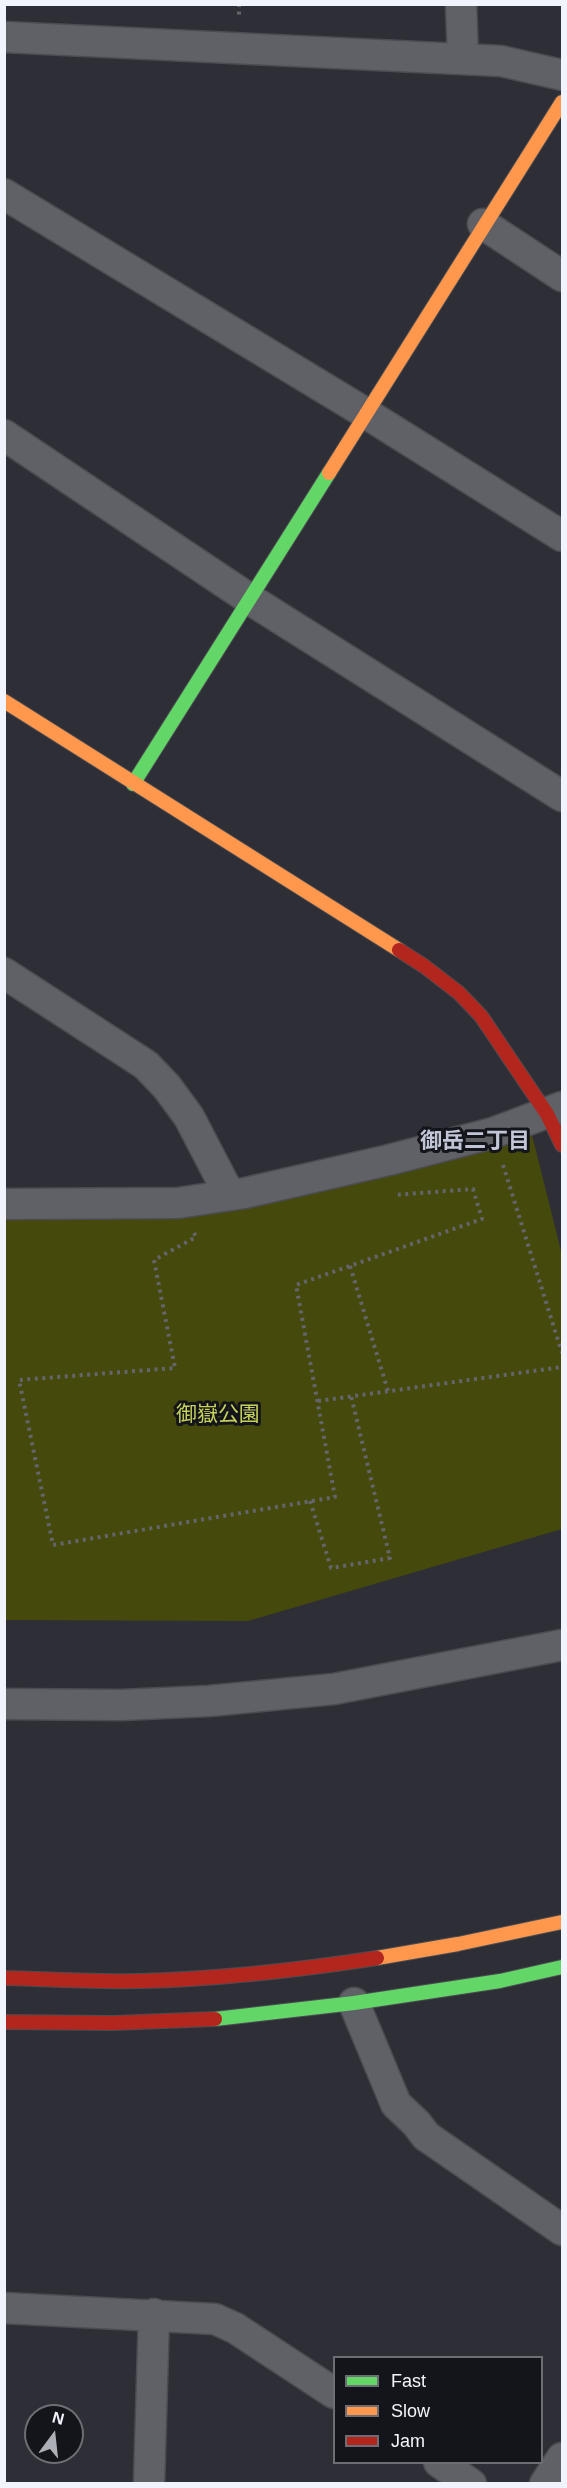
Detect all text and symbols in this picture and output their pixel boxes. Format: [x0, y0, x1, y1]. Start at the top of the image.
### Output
district label: 御岳二丁目 [420, 1129, 530, 1155]
park label: 御嶽公園 [176, 1402, 260, 1428]
legend [333, 2356, 543, 2464]
text: Fast [391, 2371, 426, 2391]
text: Slow [391, 2401, 430, 2421]
north arrow [24, 2404, 84, 2464]
text: N [50, 2408, 66, 2428]
text: Jam [391, 2431, 425, 2451]

